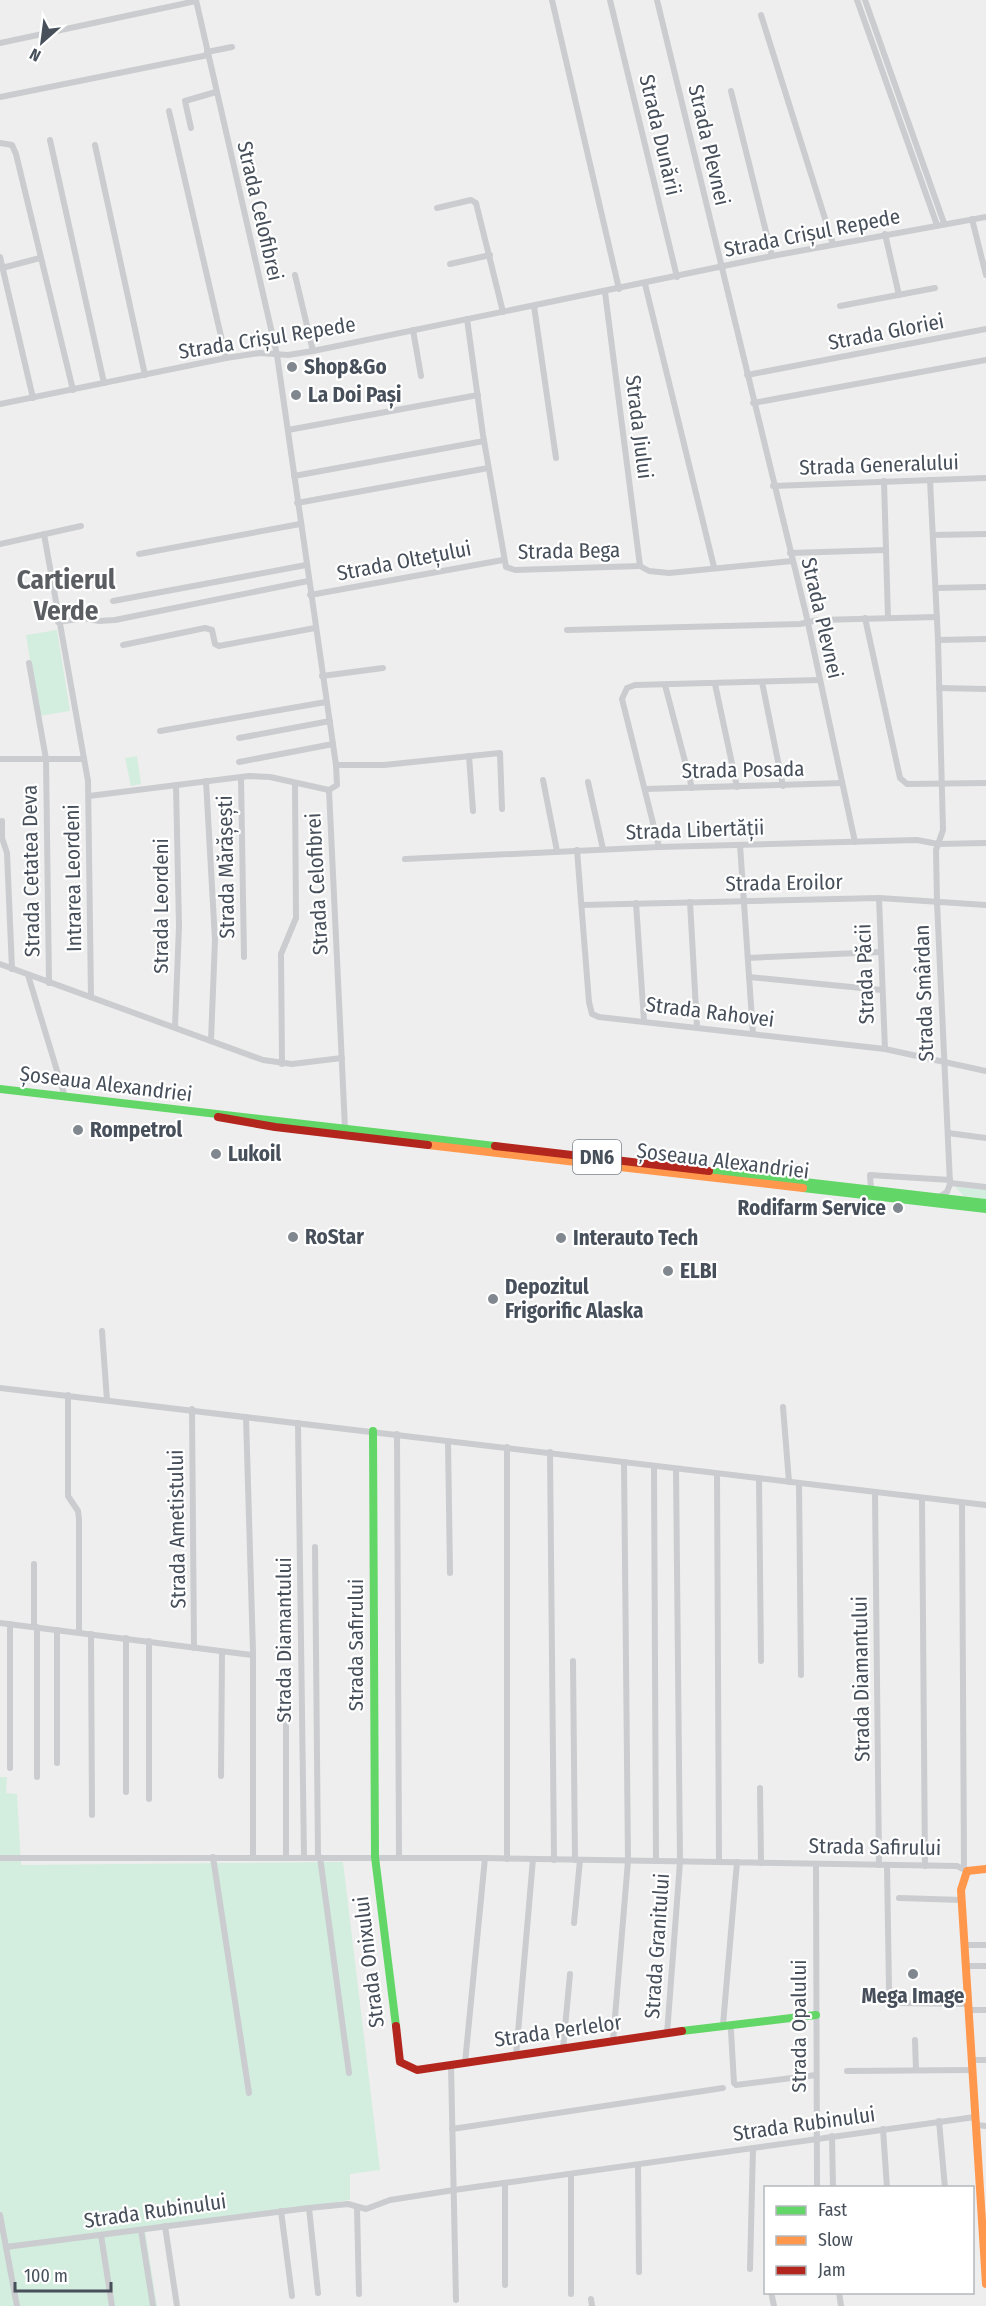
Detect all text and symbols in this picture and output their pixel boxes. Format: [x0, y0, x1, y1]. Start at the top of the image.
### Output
north arrow [12, 12, 72, 72]
text: N [26, 44, 44, 65]
street label: Strada Dunării [633, 72, 687, 198]
street label: Strada Plevnei [682, 82, 736, 208]
street label: Strada Celofibrei [231, 139, 289, 283]
street label: Strada Crișul Repede [722, 203, 902, 263]
street label: Strada Gloriei [826, 308, 946, 356]
street label: Strada Crișul Repede [177, 311, 357, 365]
place label: Shop&Go [304, 354, 387, 380]
marker: Shop&Go [285, 360, 299, 374]
street label: Strada Jiului [620, 374, 658, 480]
place label: La Doi Pași [308, 382, 401, 409]
marker: La Doi Pași [289, 388, 303, 402]
street label: Strada Generalului [799, 449, 959, 481]
street label: Strada Oltețului [335, 535, 473, 587]
street label: Strada Bega [518, 537, 620, 565]
street label: Strada Plevnei [795, 555, 849, 681]
district label: Cartierul Verde [17, 564, 116, 627]
street label: Strada Posada [681, 756, 805, 784]
street label: Strada Cetatea Deva [16, 785, 46, 957]
street label: Strada Mărășești [212, 795, 240, 939]
street label: Intrarea Leordeni [59, 804, 87, 952]
street label: Strada Celofibrei [300, 812, 334, 956]
street label: Strada Libertății [625, 815, 765, 845]
street label: Strada Leordeni [148, 838, 174, 974]
street label: Strada Eroilor [725, 869, 844, 897]
street label: Strada Păcii [850, 923, 880, 1025]
street label: Strada Smârdan [909, 924, 939, 1062]
street label: Strada Rahovei [644, 991, 776, 1033]
street label: Șoseaua Alexandriei [18, 1061, 194, 1107]
place label: Rompetrol [90, 1117, 182, 1143]
marker: Rompetrol [71, 1123, 85, 1137]
street label: Șoseaua Alexandriei [635, 1138, 811, 1184]
road number: DN6 [573, 1140, 621, 1174]
place label: Lukoil [228, 1141, 281, 1167]
marker: Lukoil [209, 1147, 223, 1161]
place label: Rodifarm Service [738, 1195, 886, 1221]
marker: Rodifarm Service [891, 1201, 905, 1215]
place label: RoStar [305, 1224, 364, 1250]
place label: Interauto Tech [573, 1225, 698, 1251]
marker: RoStar [286, 1230, 300, 1244]
marker: Interauto Tech [554, 1231, 568, 1245]
place label: ELBI [680, 1258, 717, 1284]
marker: ELBI [661, 1264, 675, 1278]
place label: Depozitul Frigorific Alaska [505, 1274, 643, 1324]
marker: Depozitul Frigorific Alaska [486, 1292, 500, 1306]
street label: Strada Ametistului [163, 1449, 191, 1609]
street label: Strada Diamantului [271, 1557, 297, 1723]
street label: Strada Safirului [343, 1579, 369, 1711]
street label: Strada Diamantului [847, 1596, 875, 1762]
street label: Strada Safirului [809, 1833, 941, 1861]
street label: Strada Granitului [639, 1872, 675, 2020]
street label: Strada Onixului [348, 1895, 390, 2029]
street label: Strada Opalului [786, 1959, 812, 2093]
marker: Mega Image [906, 1967, 920, 1981]
place label: Mega Image [861, 1983, 965, 2009]
street label: Strada Perlelor [493, 2009, 624, 2053]
street label: Strada Rubinului [731, 2101, 877, 2147]
legend [764, 2186, 974, 2294]
street label: Strada Rubinului [82, 2188, 228, 2234]
text: Fast [818, 2199, 847, 2221]
text: Slow [818, 2229, 853, 2251]
scale bar [15, 2255, 111, 2293]
text: Jam [818, 2259, 846, 2281]
text: 100 m [24, 2265, 68, 2287]

